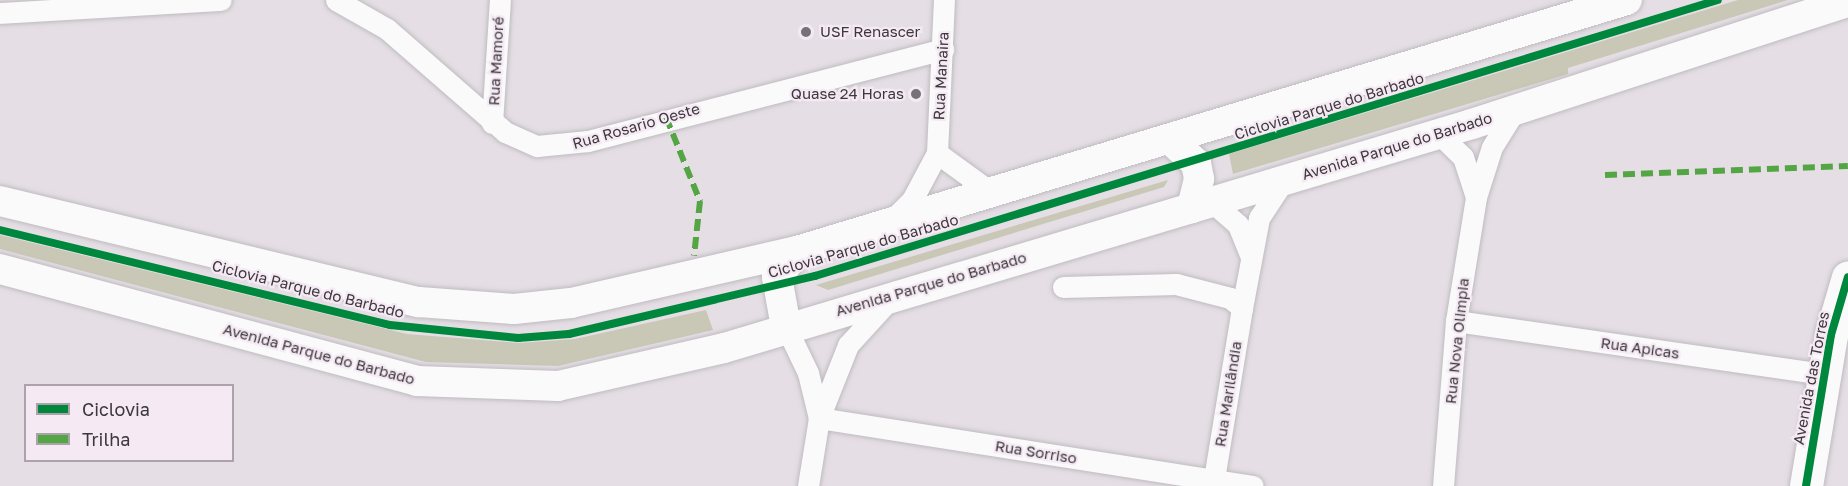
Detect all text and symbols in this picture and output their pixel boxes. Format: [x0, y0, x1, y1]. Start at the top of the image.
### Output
street label: Rua Mamoré [485, 16, 507, 106]
marker: USF Renascer [797, 23, 815, 41]
place label: USF Renascer [820, 23, 920, 41]
street label: Rua Manaira [930, 31, 952, 121]
street label: Ciclovia Parque do Barbado [1232, 69, 1426, 143]
place label: Quase 24 Horas [791, 85, 904, 103]
marker: Quase 24 Horas [909, 87, 923, 101]
street label: Rua Rosario Oeste [570, 99, 702, 153]
street label: Avenida Parque do Barbado [1300, 109, 1494, 183]
street label: Ciclovia Parque do Barbado [766, 210, 960, 282]
street label: Avenida Parque do Barbado [834, 248, 1028, 320]
street label: Ciclovia Parque do Barbado [210, 256, 406, 322]
street label: Rua Nova Olimpia [1441, 277, 1473, 405]
street label: Avenida das Torres [1789, 310, 1833, 446]
street label: Avenida Parque do Barbado [221, 320, 417, 388]
street label: Rua Apicas [1600, 334, 1680, 362]
street label: Rua Marilândia [1211, 340, 1245, 448]
legend [24, 384, 234, 462]
text: Ciclovia [82, 398, 150, 420]
text: Trilha [82, 428, 130, 450]
street label: Rua Sorriso [994, 437, 1078, 467]

